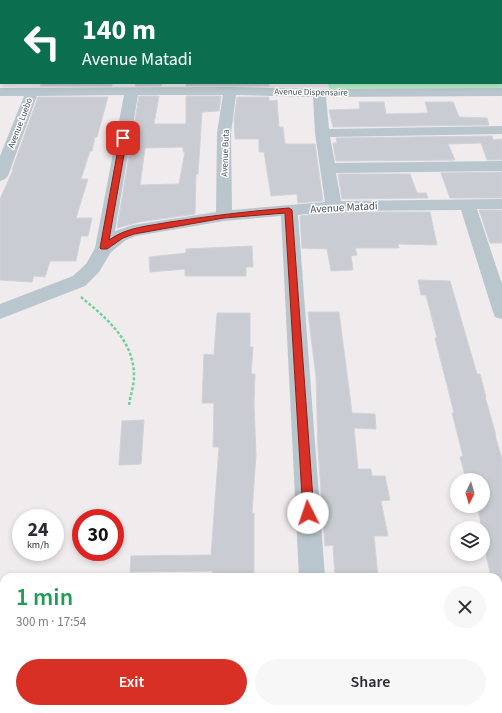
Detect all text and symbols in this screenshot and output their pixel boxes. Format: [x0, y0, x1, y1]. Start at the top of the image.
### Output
text: 140 m [82, 10, 156, 50]
icon: left [16, 16, 68, 68]
text: Avenue Matadi [82, 47, 192, 72]
street label: Avenue Dispensaire [274, 85, 348, 100]
street label: Avenue Luebo [5, 96, 36, 150]
pin [106, 121, 140, 155]
icon: arrive [112, 127, 134, 149]
street label: Avenue Buta [218, 129, 233, 177]
street label: Avenue Matadi [310, 198, 378, 217]
north arrow [450, 473, 490, 513]
map controls [450, 473, 490, 561]
position arrow [287, 492, 329, 534]
speed limit sign: 30 [72, 509, 124, 561]
text: 24 [27, 516, 49, 544]
button: layers [450, 521, 490, 561]
text: km/h [27, 538, 49, 552]
text: 1 min [16, 580, 73, 615]
button: close [444, 586, 486, 628]
text: 300 m · 17:54 [16, 613, 86, 631]
button: Exit [16, 659, 247, 705]
button: Share [255, 659, 486, 705]

